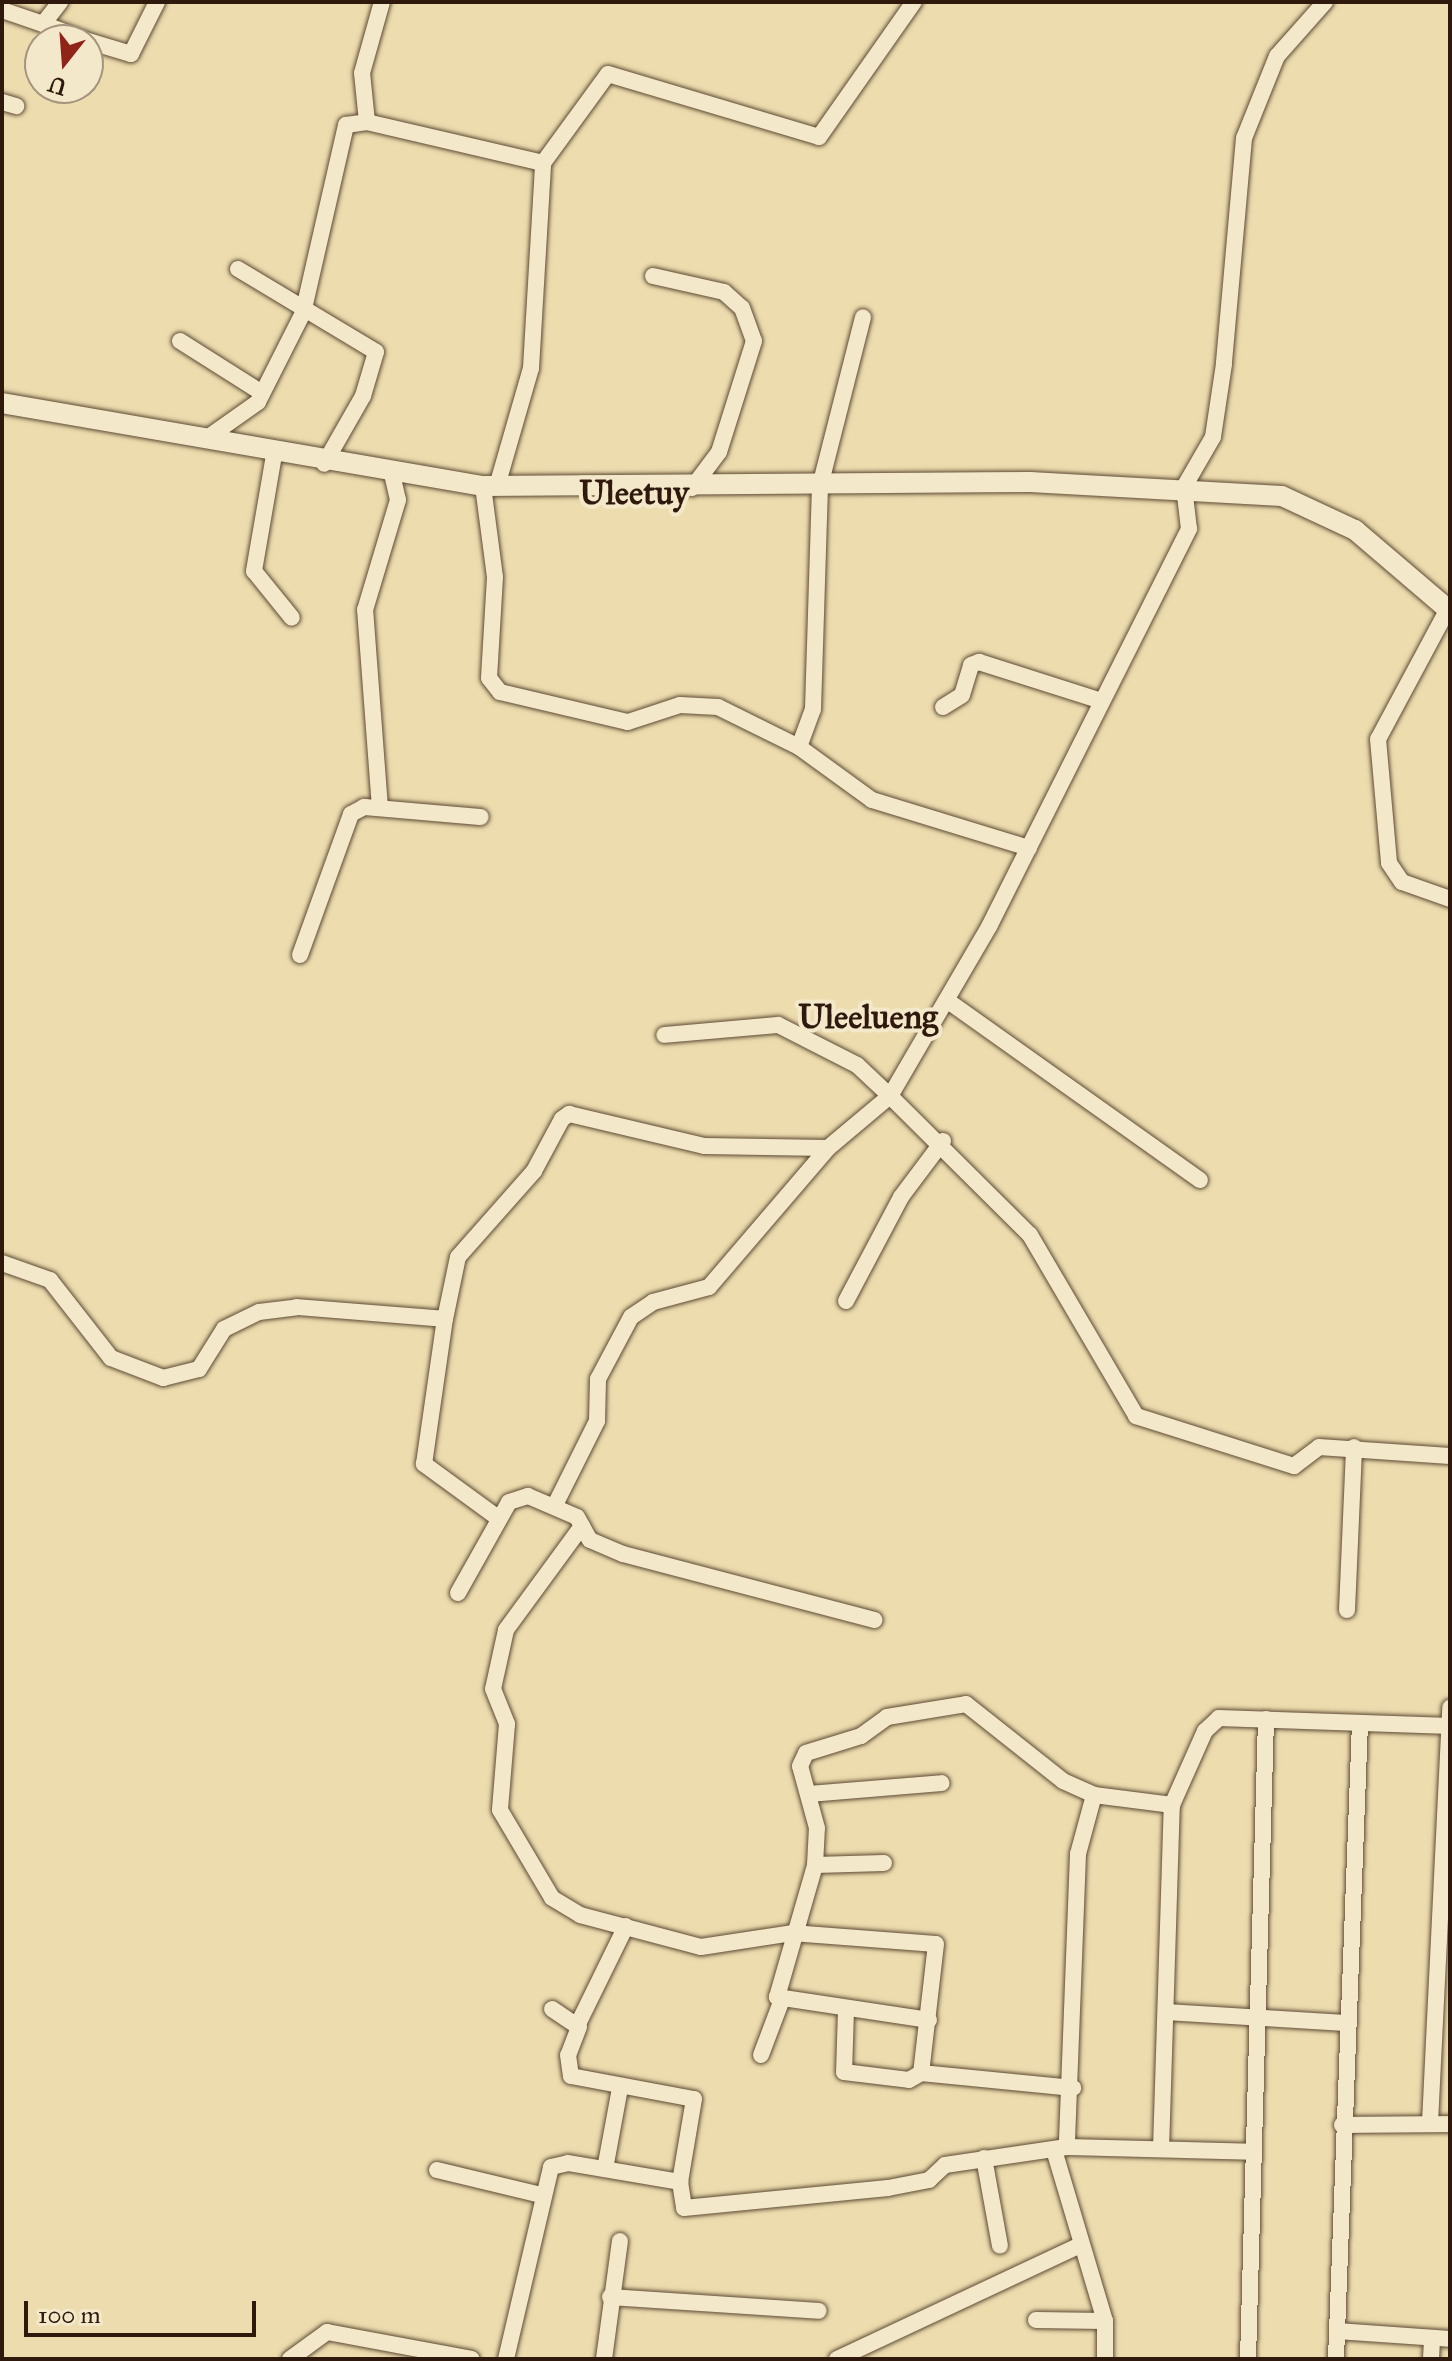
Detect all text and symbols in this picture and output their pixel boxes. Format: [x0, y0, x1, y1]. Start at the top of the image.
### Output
north arrow [24, 24, 104, 104]
text: U [45, 70, 70, 101]
district label: Uleetuy [579, 473, 689, 513]
district label: Uleelueng [798, 997, 938, 1037]
scale bar [28, 2285, 260, 2335]
text: 100 m [38, 2300, 101, 2330]

